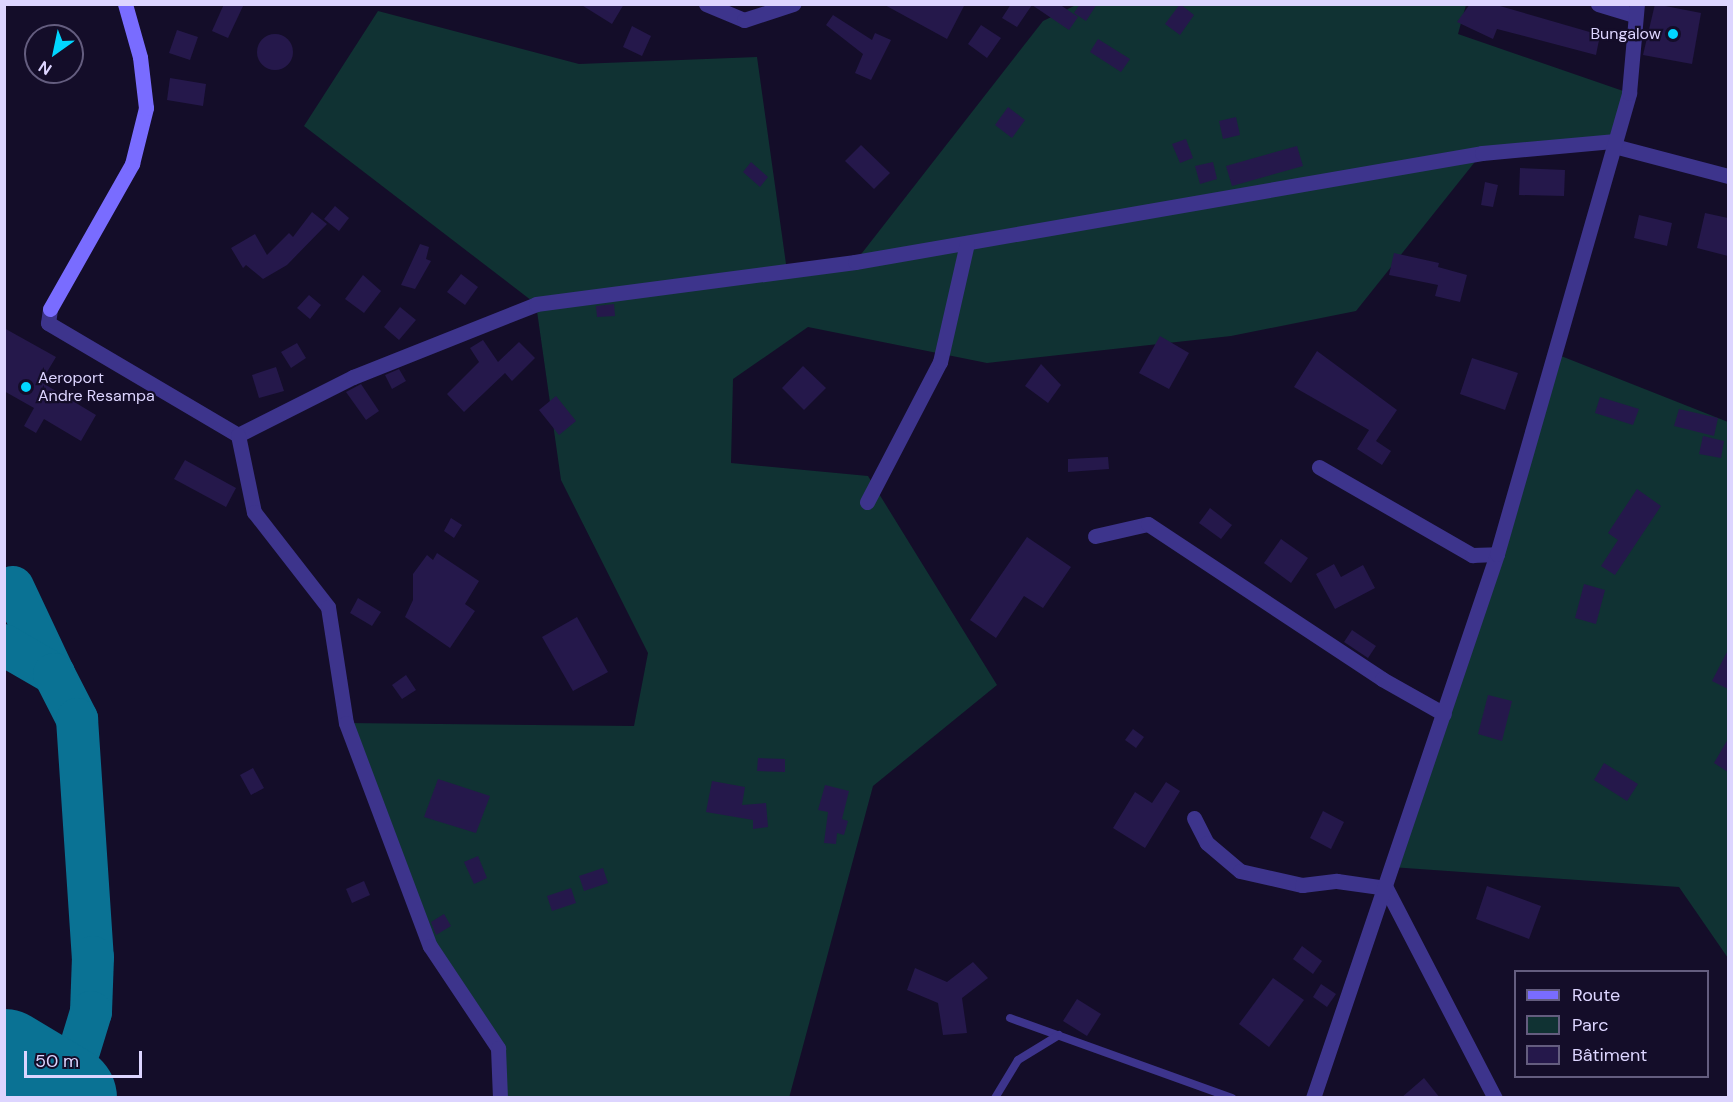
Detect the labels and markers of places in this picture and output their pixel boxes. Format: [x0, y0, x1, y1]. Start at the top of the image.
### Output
place label: Bungalow [1590, 24, 1661, 44]
marker: Bungalow [1666, 27, 1680, 41]
place label: Aeroport Andre Resampa [38, 368, 155, 406]
marker: Aeroport Andre Resampa [19, 380, 33, 394]

